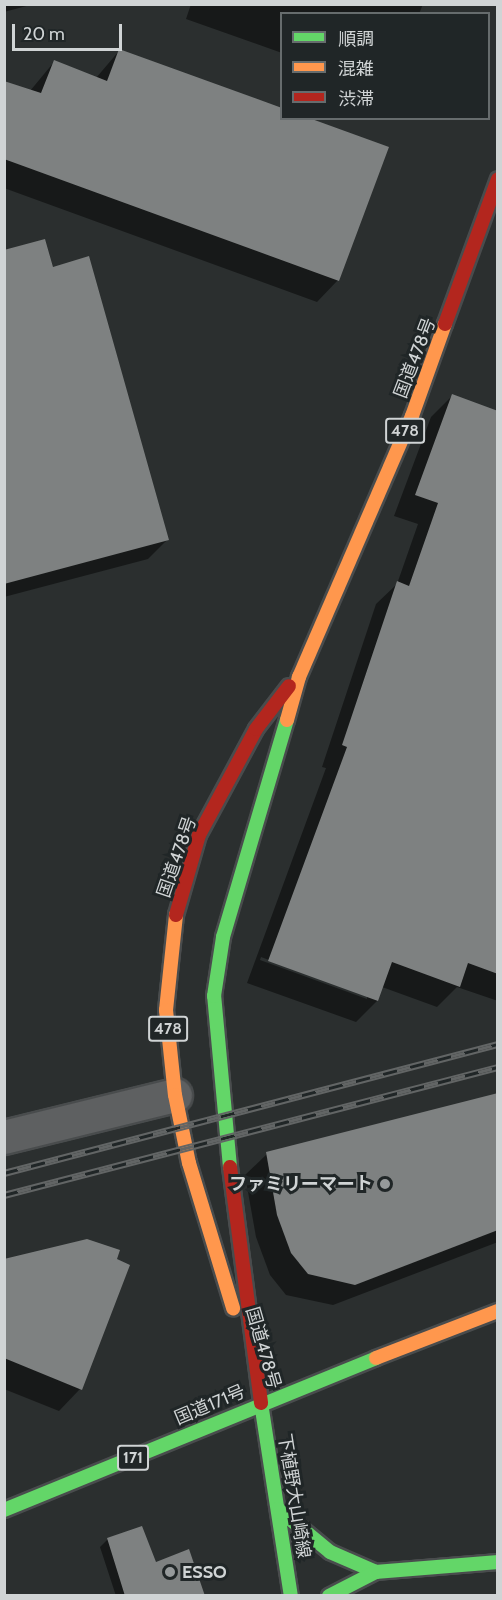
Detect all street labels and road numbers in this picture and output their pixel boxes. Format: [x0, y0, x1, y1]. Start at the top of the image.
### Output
street label: 国道478号 [390, 315, 440, 401]
road number: 478 [384, 418, 426, 444]
street label: 国道478号 [153, 814, 201, 900]
road number: 478 [147, 1016, 189, 1042]
street label: 国道478号 [241, 1304, 285, 1392]
street label: 国道171号 [171, 1380, 249, 1430]
street label: 下植野大山崎線 [273, 1432, 315, 1560]
road number: 171 [116, 1445, 150, 1471]

